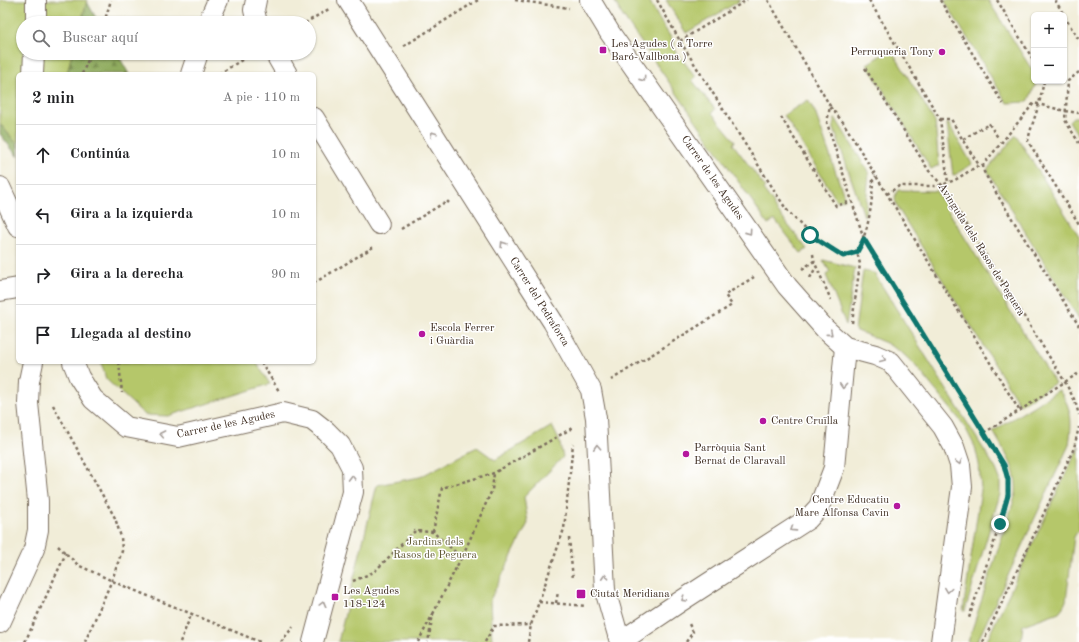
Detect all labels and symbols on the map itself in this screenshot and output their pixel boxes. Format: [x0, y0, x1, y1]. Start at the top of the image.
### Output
place label: Les Agudes ( a Torre Baró-Vallbona ) [611, 39, 712, 63]
marker: Les Agudes ( a Torre Baró-Vallbona ) [598, 45, 608, 55]
place label: Perruqueria Tony [850, 47, 934, 58]
marker: Perruqueria Tony [937, 47, 947, 57]
one-way arrow [638, 75, 646, 82]
one-way arrow [431, 131, 438, 138]
street label: Carrer de les Agudes [679, 134, 745, 222]
street label: Avinguda dels Rasos de Peguera [935, 182, 1027, 319]
route start [801, 226, 819, 244]
one-way arrow [744, 227, 751, 234]
one-way arrow [500, 241, 508, 248]
street label: Carrer del Pedraforca [507, 255, 571, 349]
place label: Escola Ferrer i Guàrdia [430, 323, 495, 347]
marker: Escola Ferrer i Guàrdia [417, 329, 427, 339]
one-way arrow [825, 329, 832, 336]
one-way arrow [878, 354, 886, 362]
one-way arrow [838, 383, 847, 389]
street label: Carrer de les Agudes [176, 409, 276, 441]
marker: Centre Cruïlla [758, 416, 768, 426]
place label: Centre Cruïlla [771, 416, 839, 427]
one-way arrow [159, 431, 165, 439]
place label: Parròquia Sant Bernat de Claravall [694, 443, 786, 467]
one-way arrow [593, 444, 602, 450]
marker: Parròquia Sant Bernat de Claravall [681, 449, 691, 459]
one-way arrow [954, 458, 962, 465]
one-way arrow [348, 475, 357, 481]
place label: Centre Educatiu Mare Alfonsa Cavin [795, 495, 889, 519]
marker: Centre Educatiu Mare Alfonsa Cavin [892, 501, 902, 511]
route end [991, 515, 1009, 533]
one-way arrow [791, 524, 798, 531]
park label: Jardins dels Rasos de Peguera [393, 537, 478, 561]
one-way arrow [600, 574, 609, 580]
place label: Les Agudes 118-124 [343, 586, 399, 610]
one-way arrow [944, 587, 953, 593]
marker: Ciutat Meridiana [575, 588, 587, 600]
place label: Ciutat Meridiana [590, 589, 670, 600]
marker: Les Agudes 118-124 [330, 592, 340, 602]
one-way arrow [681, 594, 688, 602]
one-way arrow [319, 601, 327, 608]

